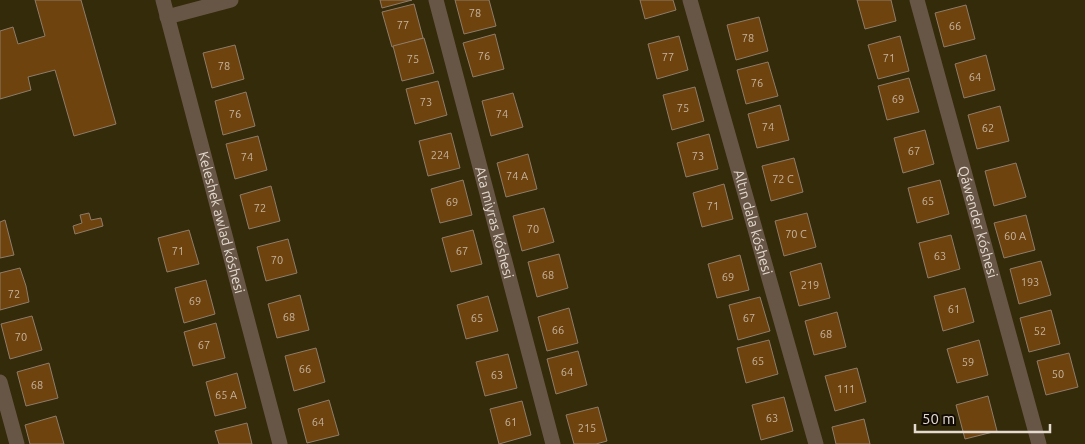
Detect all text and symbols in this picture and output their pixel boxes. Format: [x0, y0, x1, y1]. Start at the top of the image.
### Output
house number: 78 [469, 7, 481, 19]
house number: 77 [397, 19, 409, 31]
house number: 66 [949, 20, 961, 32]
house number: 78 [742, 32, 754, 44]
house number: 76 [478, 50, 490, 62]
house number: 77 [662, 51, 674, 63]
house number: 71 [883, 52, 895, 64]
house number: 75 [407, 53, 419, 65]
house number: 78 [218, 60, 230, 72]
house number: 64 [969, 71, 981, 83]
house number: 76 [751, 77, 763, 89]
house number: 69 [892, 93, 904, 105]
house number: 73 [420, 96, 432, 108]
house number: 75 [677, 102, 689, 114]
house number: 76 [229, 108, 241, 120]
house number: 74 [496, 108, 508, 120]
house number: 74 [762, 121, 774, 133]
house number: 62 [982, 122, 994, 134]
house number: 67 [908, 145, 920, 157]
house number: 224 [431, 149, 449, 161]
street label: Keleshek awlad kóshesi [195, 150, 248, 295]
house number: 73 [692, 150, 704, 162]
house number: 74 [241, 151, 253, 163]
street label: Qáwender kóshesi [955, 164, 1001, 280]
street label: Ata miyras kóshesi [472, 165, 517, 280]
street label: Altın dala kóshesi [731, 168, 776, 277]
house number: 74 А [506, 170, 529, 182]
house number: 72 С [772, 173, 794, 185]
house number: 65 [922, 195, 934, 207]
house number: 69 [446, 196, 458, 208]
house number: 71 [707, 200, 719, 212]
house number: 72 [254, 202, 266, 214]
house number: 70 [527, 223, 539, 235]
house number: 70 С [785, 228, 807, 240]
house number: 60 А [1004, 230, 1027, 242]
house number: 71 [172, 245, 184, 257]
house number: 67 [456, 245, 468, 257]
house number: 63 [934, 250, 946, 262]
house number: 70 [271, 254, 283, 266]
house number: 68 [542, 269, 554, 281]
house number: 69 [722, 271, 734, 283]
house number: 193 [1021, 276, 1039, 288]
house number: 219 [801, 279, 819, 291]
house number: 72 [8, 288, 20, 300]
house number: 69 [189, 295, 201, 307]
house number: 61 [948, 303, 960, 315]
house number: 68 [283, 311, 295, 323]
house number: 65 [471, 312, 483, 324]
house number: 67 [743, 312, 755, 324]
house number: 66 [552, 324, 564, 336]
house number: 52 [1034, 325, 1046, 337]
house number: 68 [820, 328, 832, 340]
house number: 70 [15, 331, 27, 343]
house number: 67 [198, 339, 210, 351]
house number: 65 [752, 355, 764, 367]
house number: 59 [962, 356, 974, 368]
house number: 66 [299, 363, 311, 375]
house number: 64 [561, 366, 573, 378]
house number: 50 [1052, 368, 1064, 380]
house number: 63 [491, 369, 503, 381]
house number: 68 [31, 379, 43, 391]
house number: 111 [837, 383, 855, 395]
house number: 65 А [215, 389, 238, 401]
scale bar [915, 402, 1050, 434]
text: 50 m [922, 410, 955, 427]
house number: 63 [766, 412, 778, 424]
house number: 64 [312, 416, 324, 428]
house number: 61 [505, 416, 517, 428]
house number: 215 [578, 422, 596, 434]

